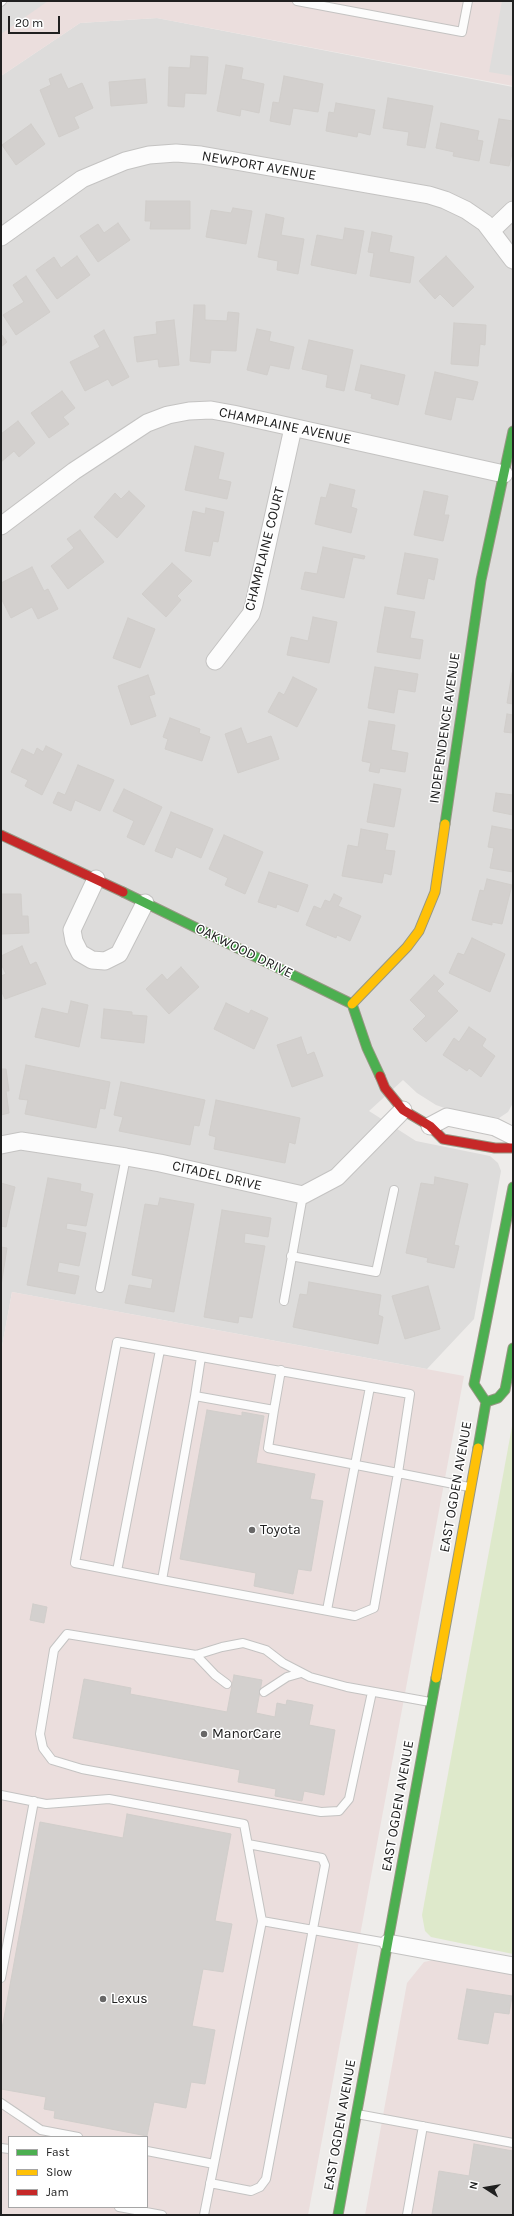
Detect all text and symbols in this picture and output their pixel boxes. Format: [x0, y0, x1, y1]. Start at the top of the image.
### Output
scale bar [10, 8, 62, 34]
text: 20 m [15, 16, 43, 30]
street label: NEWPORT AVENUE [201, 148, 317, 184]
street label: CHAMPLAINE AVENUE [217, 404, 353, 448]
street label: CHAMPLAINE COURT [241, 485, 289, 613]
street label: INDEPENDENCE AVENUE [426, 651, 464, 805]
street label: OAKWOOD DRIVE [193, 920, 295, 982]
street label: CITADEL DRIVE [171, 1158, 263, 1194]
street label: EAST OGDEN AVENUE [436, 1420, 476, 1554]
place label: Toyota [260, 1522, 301, 1538]
marker: Toyota [247, 1525, 257, 1535]
place label: ManorCare [212, 1726, 281, 1742]
marker: ManorCare [199, 1729, 209, 1739]
street label: EAST OGDEN AVENUE [378, 1739, 418, 1873]
place label: Lexus [111, 1991, 148, 2007]
marker: Lexus [98, 1994, 108, 2004]
street label: EAST OGDEN AVENUE [320, 2058, 360, 2192]
legend [8, 2136, 148, 2208]
text: Fast [46, 2145, 69, 2159]
text: Slow [46, 2165, 72, 2179]
north arrow [466, 2168, 506, 2208]
text: N [467, 2180, 481, 2191]
text: Jam [46, 2185, 69, 2199]

